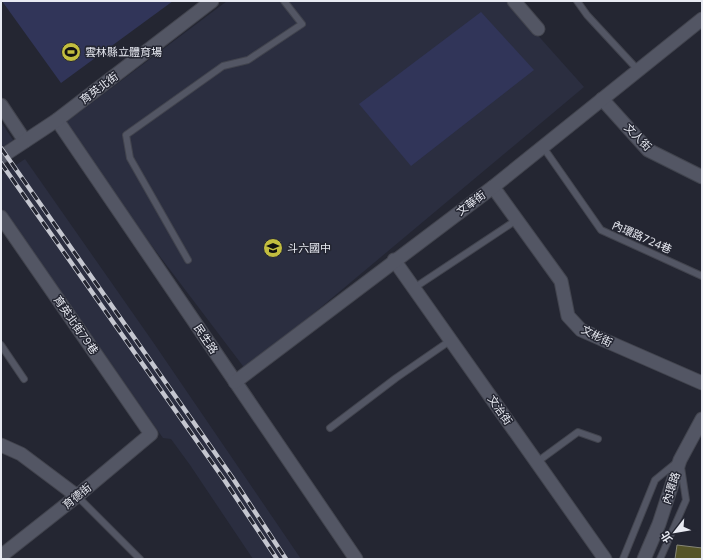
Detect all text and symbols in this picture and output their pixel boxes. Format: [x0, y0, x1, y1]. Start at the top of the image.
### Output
sports icon: 雲林縣立體育場 [60, 41, 82, 63]
place label: 雲林縣立體育場 [85, 45, 162, 59]
street label: 育英北街 [77, 69, 121, 107]
street label: 文人街 [621, 120, 655, 154]
street label: 文華街 [454, 187, 488, 219]
street label: 內環路724巷 [610, 218, 674, 256]
school or university icon: 斗六國中 [262, 237, 284, 259]
place label: 斗六國中 [287, 241, 331, 255]
street label: 育英北街79巷 [51, 293, 101, 357]
street label: 民生路 [191, 321, 221, 357]
street label: 文彬街 [579, 322, 615, 350]
street label: 文治街 [485, 392, 515, 428]
street label: 內環路 [659, 470, 683, 506]
street label: 育德街 [60, 480, 94, 512]
north arrow [655, 512, 695, 552]
text: 北 [658, 529, 675, 545]

